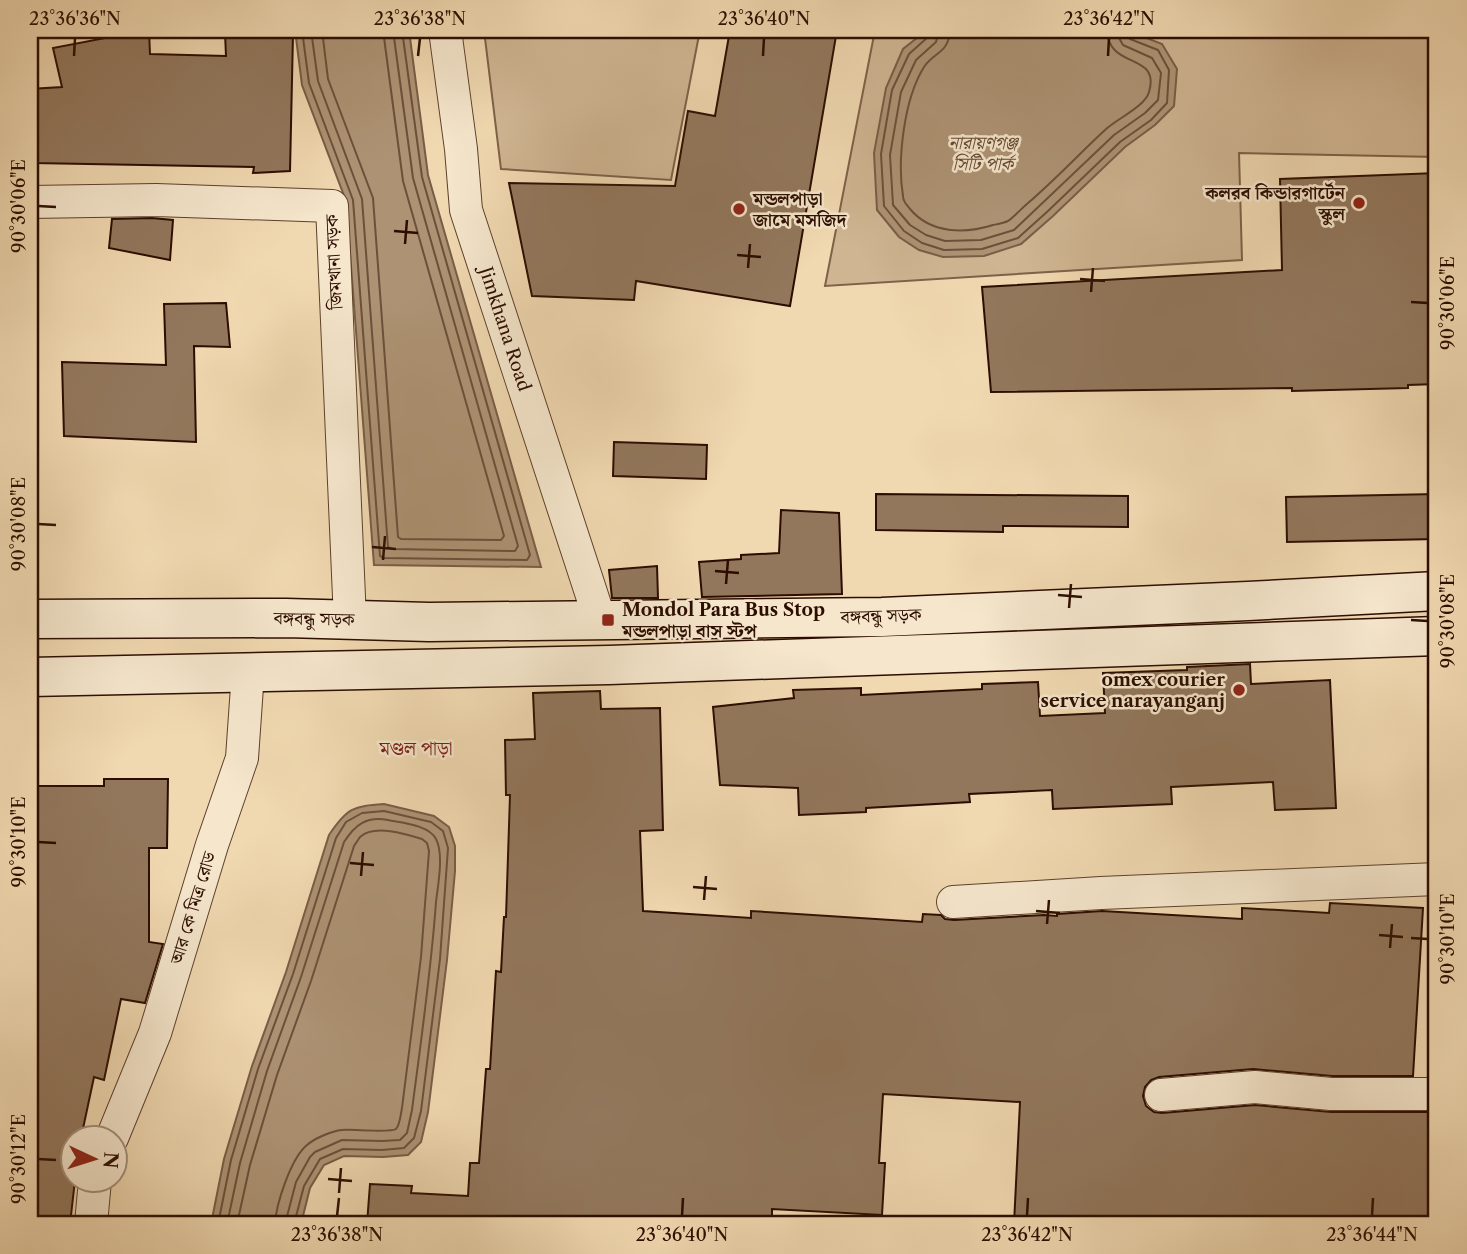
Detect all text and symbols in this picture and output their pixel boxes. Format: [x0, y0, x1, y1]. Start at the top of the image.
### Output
text: 23°36'36"N [29, 8, 121, 30]
text: 23°36'38"N [374, 8, 466, 30]
text: 23°36'40"N [718, 8, 810, 30]
text: 23°36'42"N [1063, 8, 1155, 30]
park label: নারায়ণগঞ্জ সিটি পার্ক [948, 132, 1019, 175]
text: 90°30'06"E [8, 159, 30, 253]
place label: কলরব কিন্ডারগার্টেন স্কুল [1204, 182, 1346, 226]
place label: মন্ডলপাড়া জামে মসজিদ [752, 188, 847, 231]
marker: কলরব কিন্ডারগার্টেন স্কুল [1351, 195, 1367, 211]
marker: মন্ডলপাড়া জামে মসজিদ [731, 201, 747, 217]
street label: জিমখানা সড়ক [320, 213, 348, 311]
text: 90°30'06"E [1437, 256, 1459, 350]
street label: Jimkhana Road [474, 261, 536, 394]
text: 90°30'08"E [8, 477, 30, 571]
text: 90°30'08"E [1437, 574, 1459, 668]
place label: Mondol Para Bus Stop মন্ডলপাড়া বাস স্টপ [621, 599, 825, 642]
street label: বঙ্গবন্ধু সড়ক [839, 604, 923, 630]
street label: বঙ্গবন্ধু সড়ক [272, 607, 356, 632]
marker: Mondol Para Bus Stop মন্ডলপাড়া বাস স্টপ [600, 612, 616, 628]
place label: omex courier service narayanganj [1041, 669, 1225, 712]
marker: omex courier service narayanganj [1231, 682, 1247, 698]
district label: মণ্ডল পাড়া [379, 737, 452, 760]
text: 90°30'10"E [8, 796, 30, 888]
street label: আর কে মিত্র রোড [165, 848, 221, 968]
text: 90°30'10"E [1437, 893, 1459, 985]
text: 90°30'12"E [8, 1114, 30, 1204]
north arrow [60, 1124, 130, 1194]
text: N [98, 1151, 123, 1169]
text: 23°36'38"N [291, 1224, 383, 1246]
text: 23°36'40"N [636, 1224, 728, 1246]
text: 23°36'42"N [981, 1224, 1073, 1246]
text: 23°36'44"N [1326, 1224, 1418, 1246]

